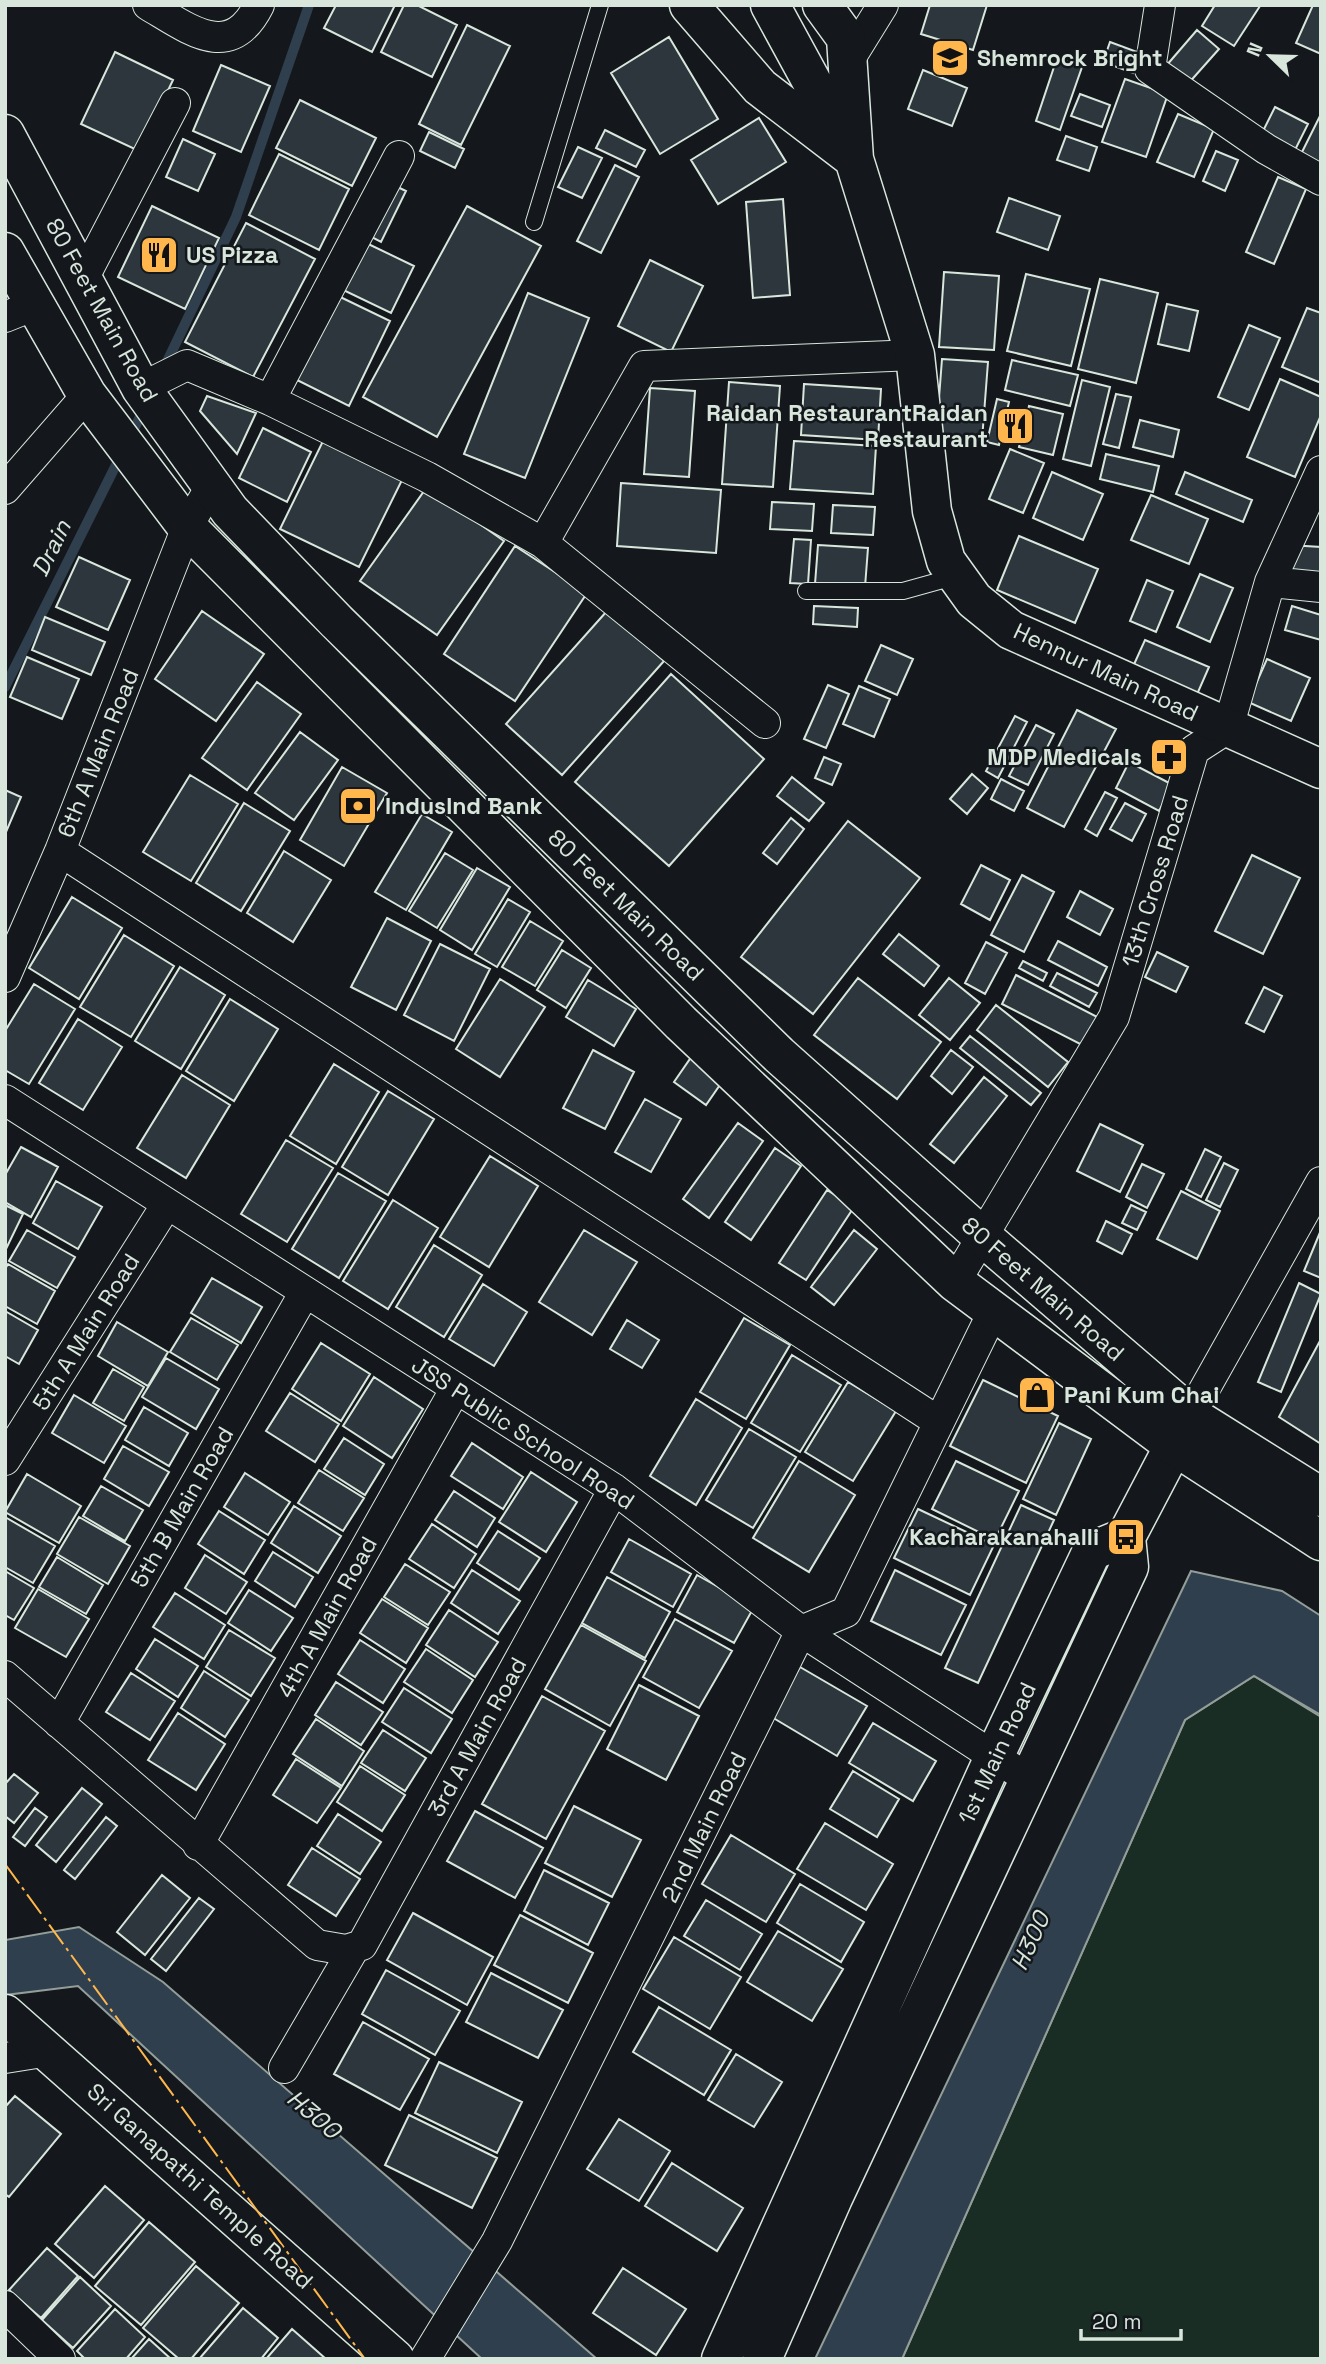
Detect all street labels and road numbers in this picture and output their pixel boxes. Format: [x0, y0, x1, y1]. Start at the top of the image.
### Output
street label: 80 Feet Main Road [39, 213, 165, 407]
street label: Hennur Main Road [1009, 616, 1203, 728]
street label: 6th A Main Road [50, 664, 146, 842]
street label: 13th Cross Road [1115, 792, 1195, 970]
street label: 80 Feet Main Road [542, 823, 710, 987]
street label: 80 Feet Main Road [956, 1210, 1130, 1368]
street label: 5th A Main Road [26, 1248, 146, 1416]
street label: JSS Public School Road [406, 1350, 640, 1516]
street label: 5th B Main Road [124, 1421, 240, 1593]
street label: 4th A Main Road [270, 1531, 384, 1703]
street label: 3rd A Main Road [421, 1652, 533, 1822]
street label: 1st Main Road [951, 1677, 1043, 1829]
street label: 2nd Main Road [655, 1747, 753, 1907]
street label: Sri Ganapathi Temple Road [81, 2076, 319, 2296]

